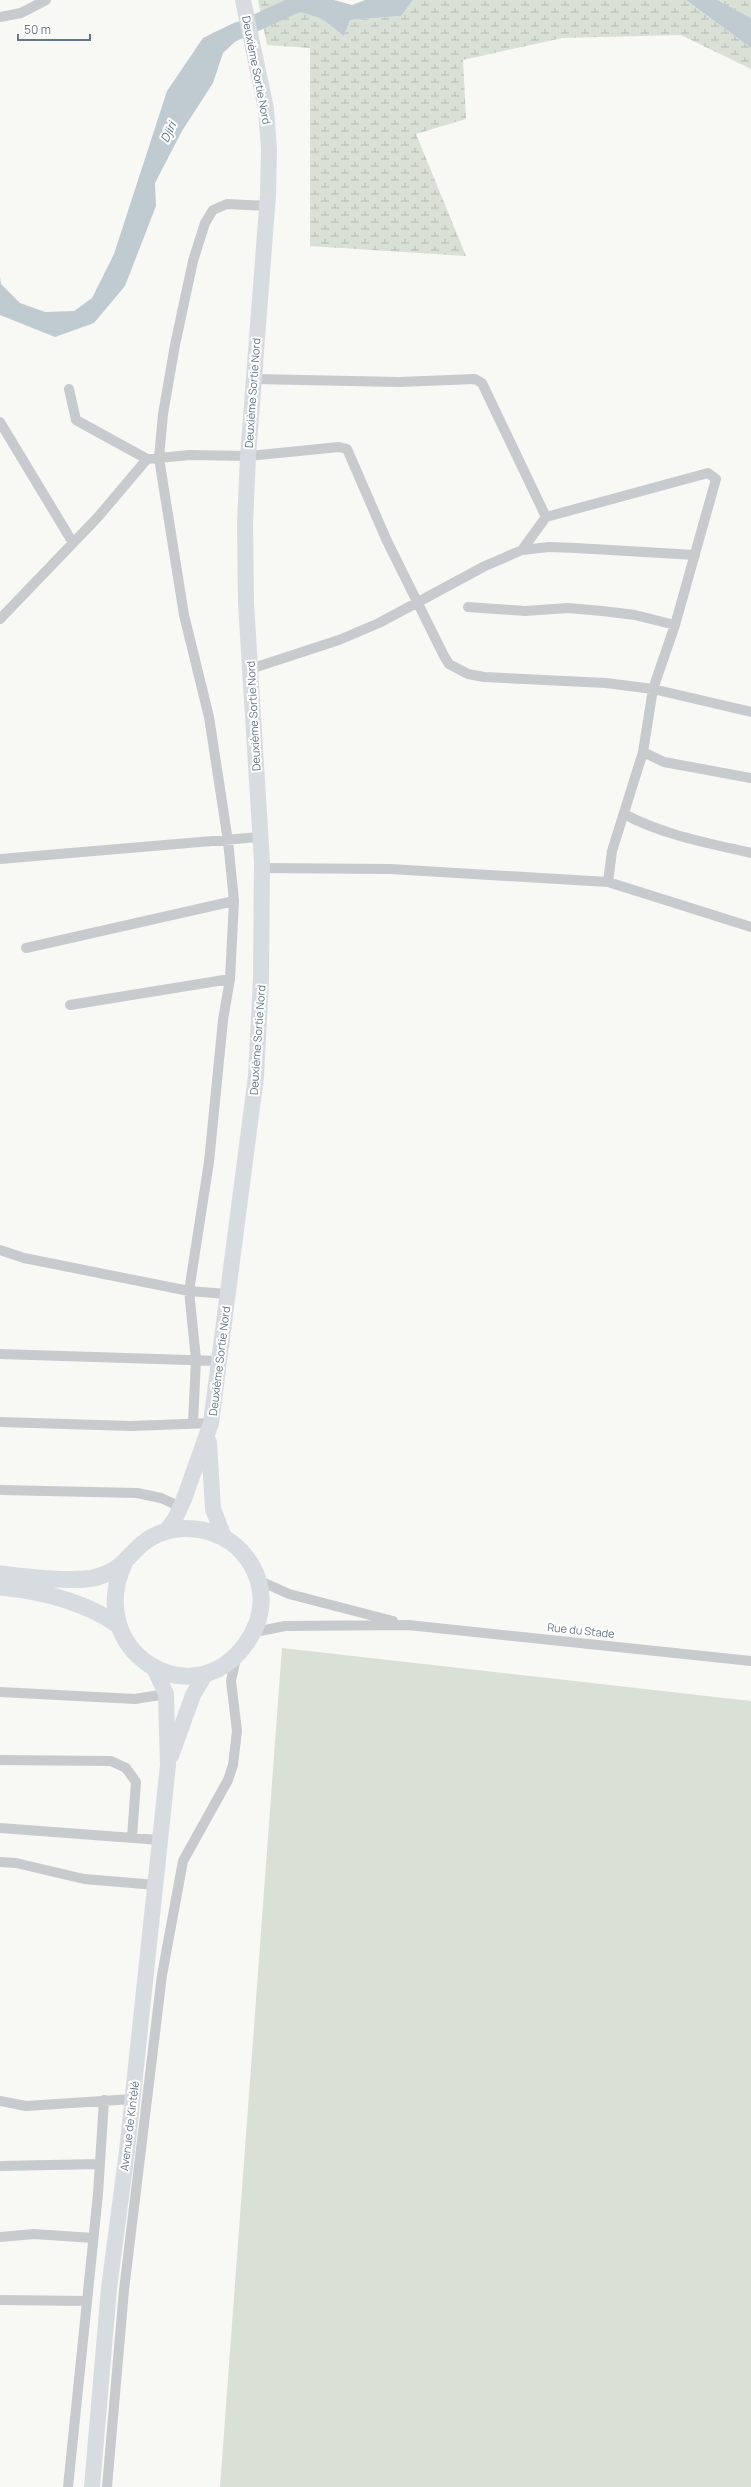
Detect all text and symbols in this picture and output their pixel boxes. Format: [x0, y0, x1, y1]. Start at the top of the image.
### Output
street label: Deuxième Sortie Nord [239, 14, 275, 126]
scale bar [18, 16, 90, 42]
text: 50 m [24, 21, 51, 38]
water label: Djiri [156, 117, 181, 145]
street label: Deuxième Sortie Nord [241, 338, 263, 448]
street label: Deuxième Sortie Nord [243, 661, 263, 771]
street label: Deuxième Sortie Nord [246, 985, 268, 1095]
street label: Deuxième Sortie Nord [205, 1305, 233, 1417]
street label: Rue du Stade [547, 1619, 616, 1641]
street label: Avenue de Kintélé [116, 2080, 142, 2172]

